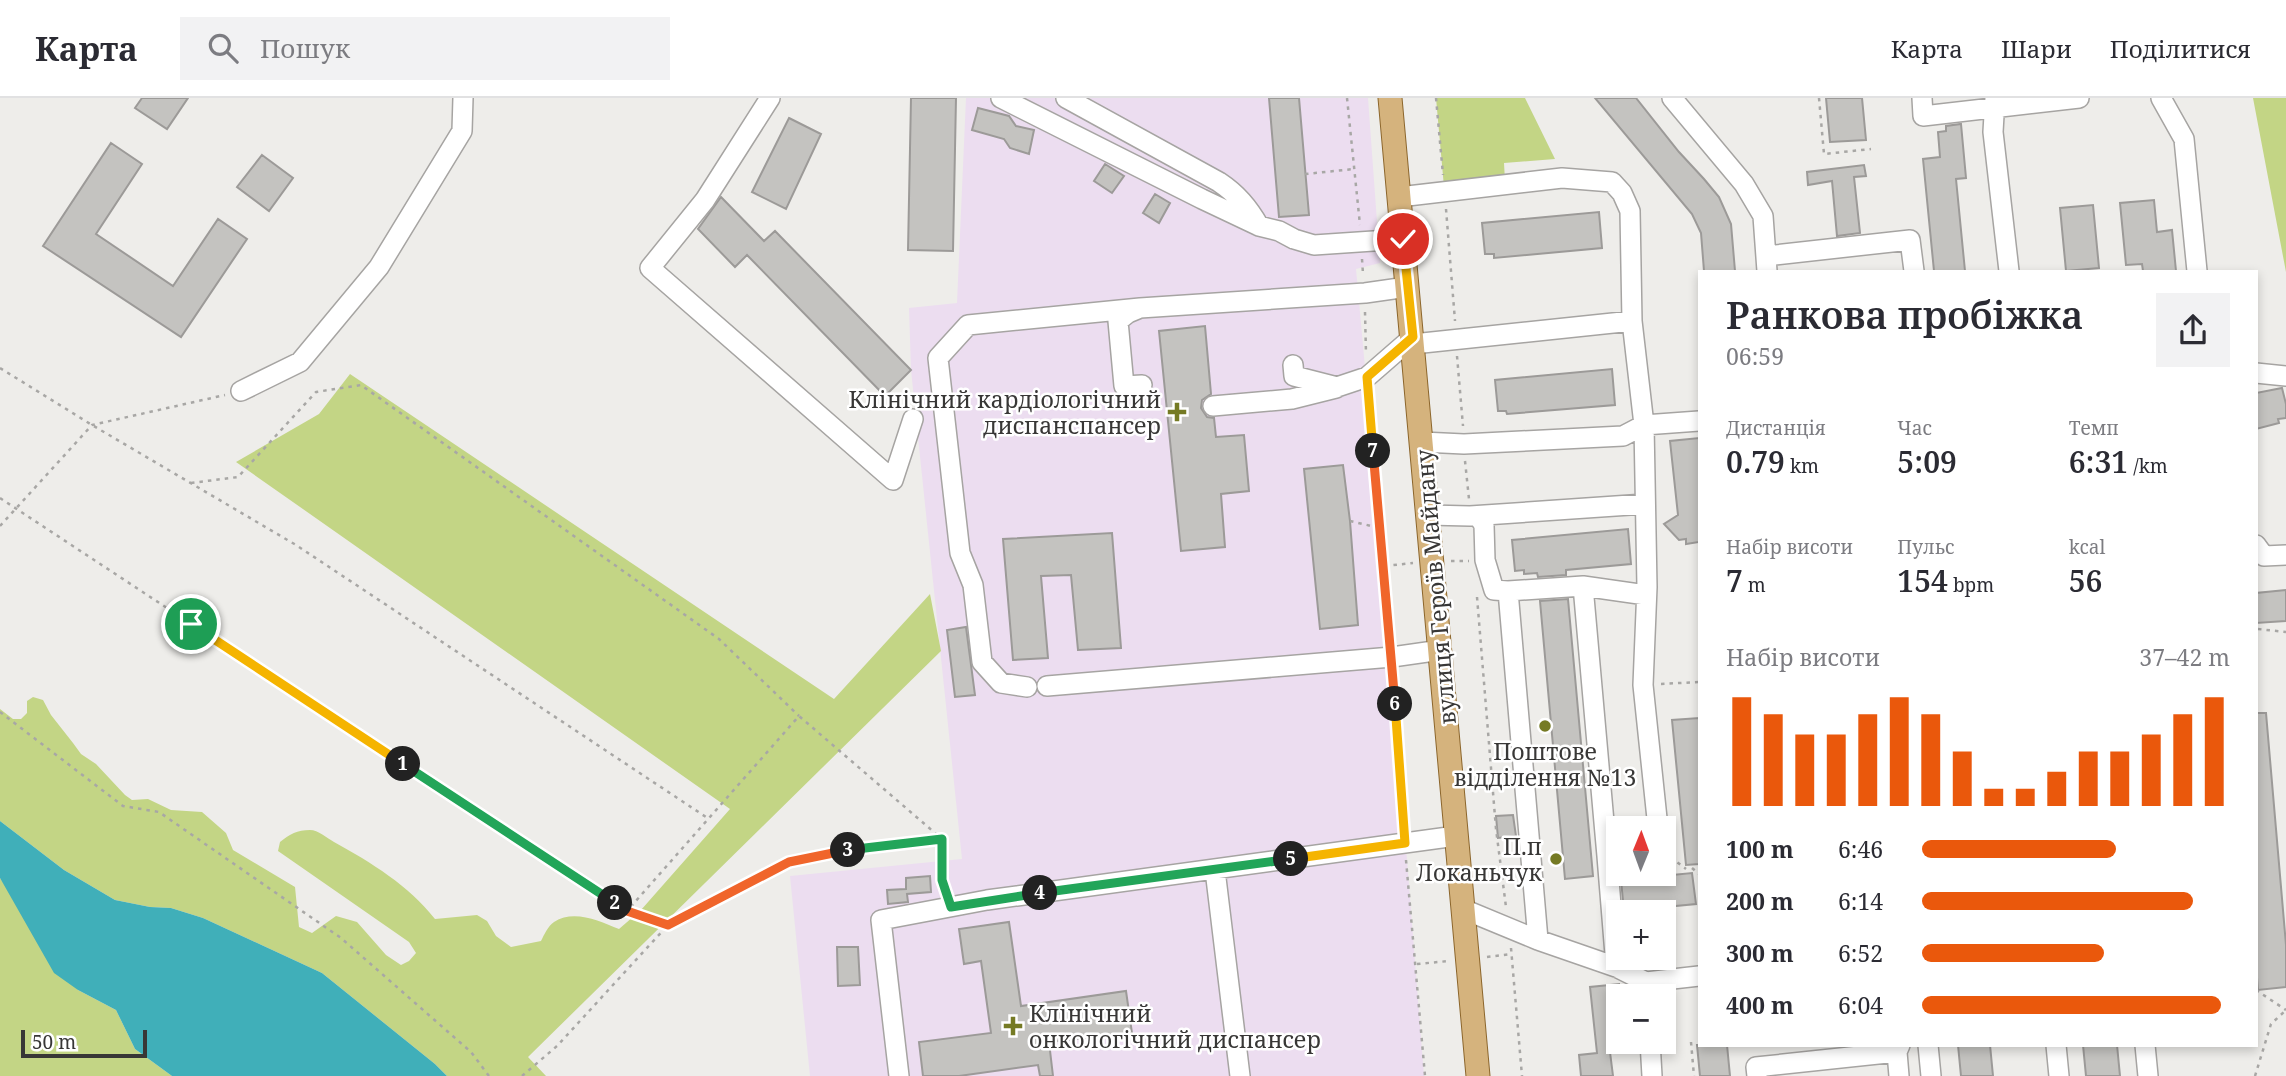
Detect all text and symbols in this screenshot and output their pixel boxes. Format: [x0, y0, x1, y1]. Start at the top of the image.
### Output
search box [180, 17, 670, 80]
text: Карта [35, 26, 138, 71]
icon: search [204, 29, 242, 67]
text: Пошук [260, 30, 350, 66]
text: Карта [1891, 32, 1963, 65]
text: Шари [2001, 32, 2072, 65]
text: Поділитися [2110, 32, 2251, 65]
pin [1373, 209, 1433, 269]
icon: check [1384, 220, 1422, 258]
text: Ранкова пробіжка [1726, 288, 2083, 340]
button: share [2156, 293, 2230, 367]
text: 06:59 [1726, 340, 1784, 372]
place label: Клінічний кардіологічний диспанспансер [849, 383, 1161, 441]
marker: Клінічний кардіологічний диспанспансер [1167, 402, 1187, 422]
text: Дистанція [1726, 415, 1826, 441]
text: Час [1897, 415, 1932, 441]
text: Темп [2069, 415, 2119, 441]
pin: 7 [1356, 434, 1390, 468]
text: 7 [1367, 437, 1378, 463]
text: 0.79 [1726, 441, 1785, 482]
text: 5:09 [1897, 441, 1957, 482]
text: 6:31 [2069, 441, 2128, 482]
street label: вулиця Героїв Майдану [1407, 447, 1463, 726]
text: km [1785, 453, 1819, 479]
text: /km [2128, 453, 2168, 479]
text: Набір висоти [1726, 534, 1853, 560]
text: Пульс [1897, 534, 1954, 560]
text: kcal [2069, 534, 2105, 560]
text: 7 [1726, 560, 1743, 601]
text: 154 [1897, 560, 1948, 601]
text: 56 [2069, 560, 2102, 601]
text: m [1743, 572, 1766, 598]
text: bpm [1948, 572, 1994, 598]
pin [161, 594, 221, 654]
icon: arrive [172, 605, 210, 643]
text: Набір висоти [1726, 641, 1880, 673]
text: 37–42 m [2139, 641, 2230, 673]
pin: 6 [1378, 686, 1412, 722]
text: 6 [1389, 690, 1400, 716]
marker: Поштове відділення №13 [1537, 718, 1553, 734]
place label: Поштове відділення №13 [1454, 735, 1636, 793]
pin: 1 [386, 746, 420, 782]
text: 1 [397, 750, 408, 776]
north arrow [1606, 816, 1676, 886]
map controls [1606, 816, 1676, 1054]
place label: П.п Локаньчук [1416, 830, 1542, 888]
pin: 3 [830, 832, 866, 868]
text: 100 m [1726, 833, 1794, 865]
text: 6:46 [1838, 833, 1883, 865]
text: 3 [842, 836, 853, 862]
pin: 5 [1274, 842, 1308, 876]
text: 5 [1285, 845, 1296, 871]
marker: П.п Локаньчук [1548, 851, 1564, 867]
pin: 4 [1023, 876, 1058, 910]
text: 4 [1034, 879, 1045, 905]
text: 200 m [1726, 885, 1794, 917]
text: 6:14 [1838, 885, 1883, 917]
pin: 2 [598, 886, 632, 920]
text: 2 [609, 889, 620, 915]
button: + [1606, 900, 1676, 970]
text: 300 m [1726, 937, 1794, 969]
text: 6:52 [1838, 937, 1883, 969]
button: − [1606, 984, 1676, 1054]
text: 400 m [1726, 989, 1794, 1021]
text: 6:04 [1838, 989, 1883, 1021]
place label: Клінічний онкологічний диспансер [1029, 997, 1321, 1055]
marker: Клінічний онкологічний диспансер [1003, 1016, 1023, 1036]
scale bar [21, 1027, 147, 1059]
text: 50 m [32, 1029, 76, 1055]

